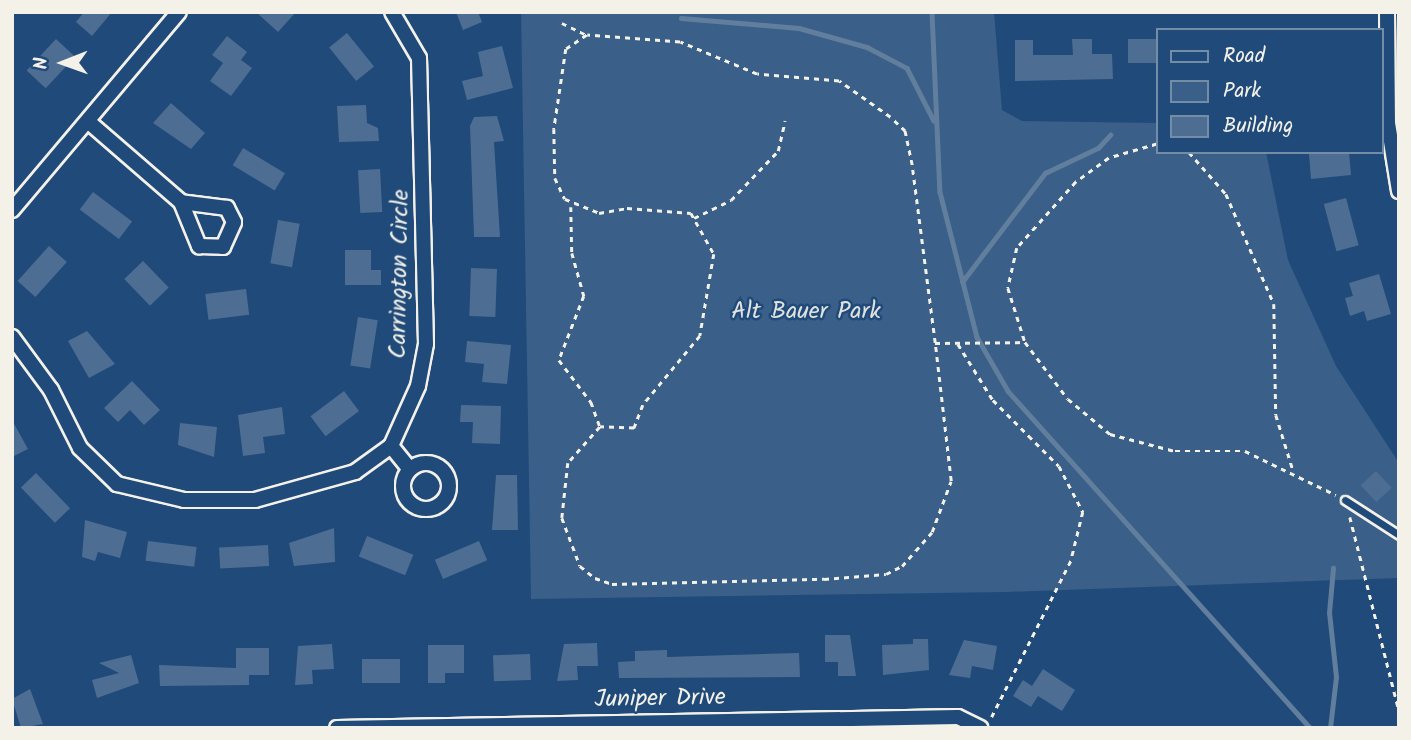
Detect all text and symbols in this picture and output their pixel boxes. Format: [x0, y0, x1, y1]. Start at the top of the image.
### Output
north arrow [28, 28, 98, 98]
legend [1156, 28, 1383, 154]
text: Road [1223, 40, 1265, 73]
text: N [27, 57, 57, 70]
text: Park [1223, 75, 1261, 108]
text: Building [1223, 110, 1293, 143]
street label: Carrington Circle [384, 189, 416, 359]
park label: Alt Bauer Park [731, 298, 881, 326]
street label: Juniper Drive [594, 683, 726, 715]

